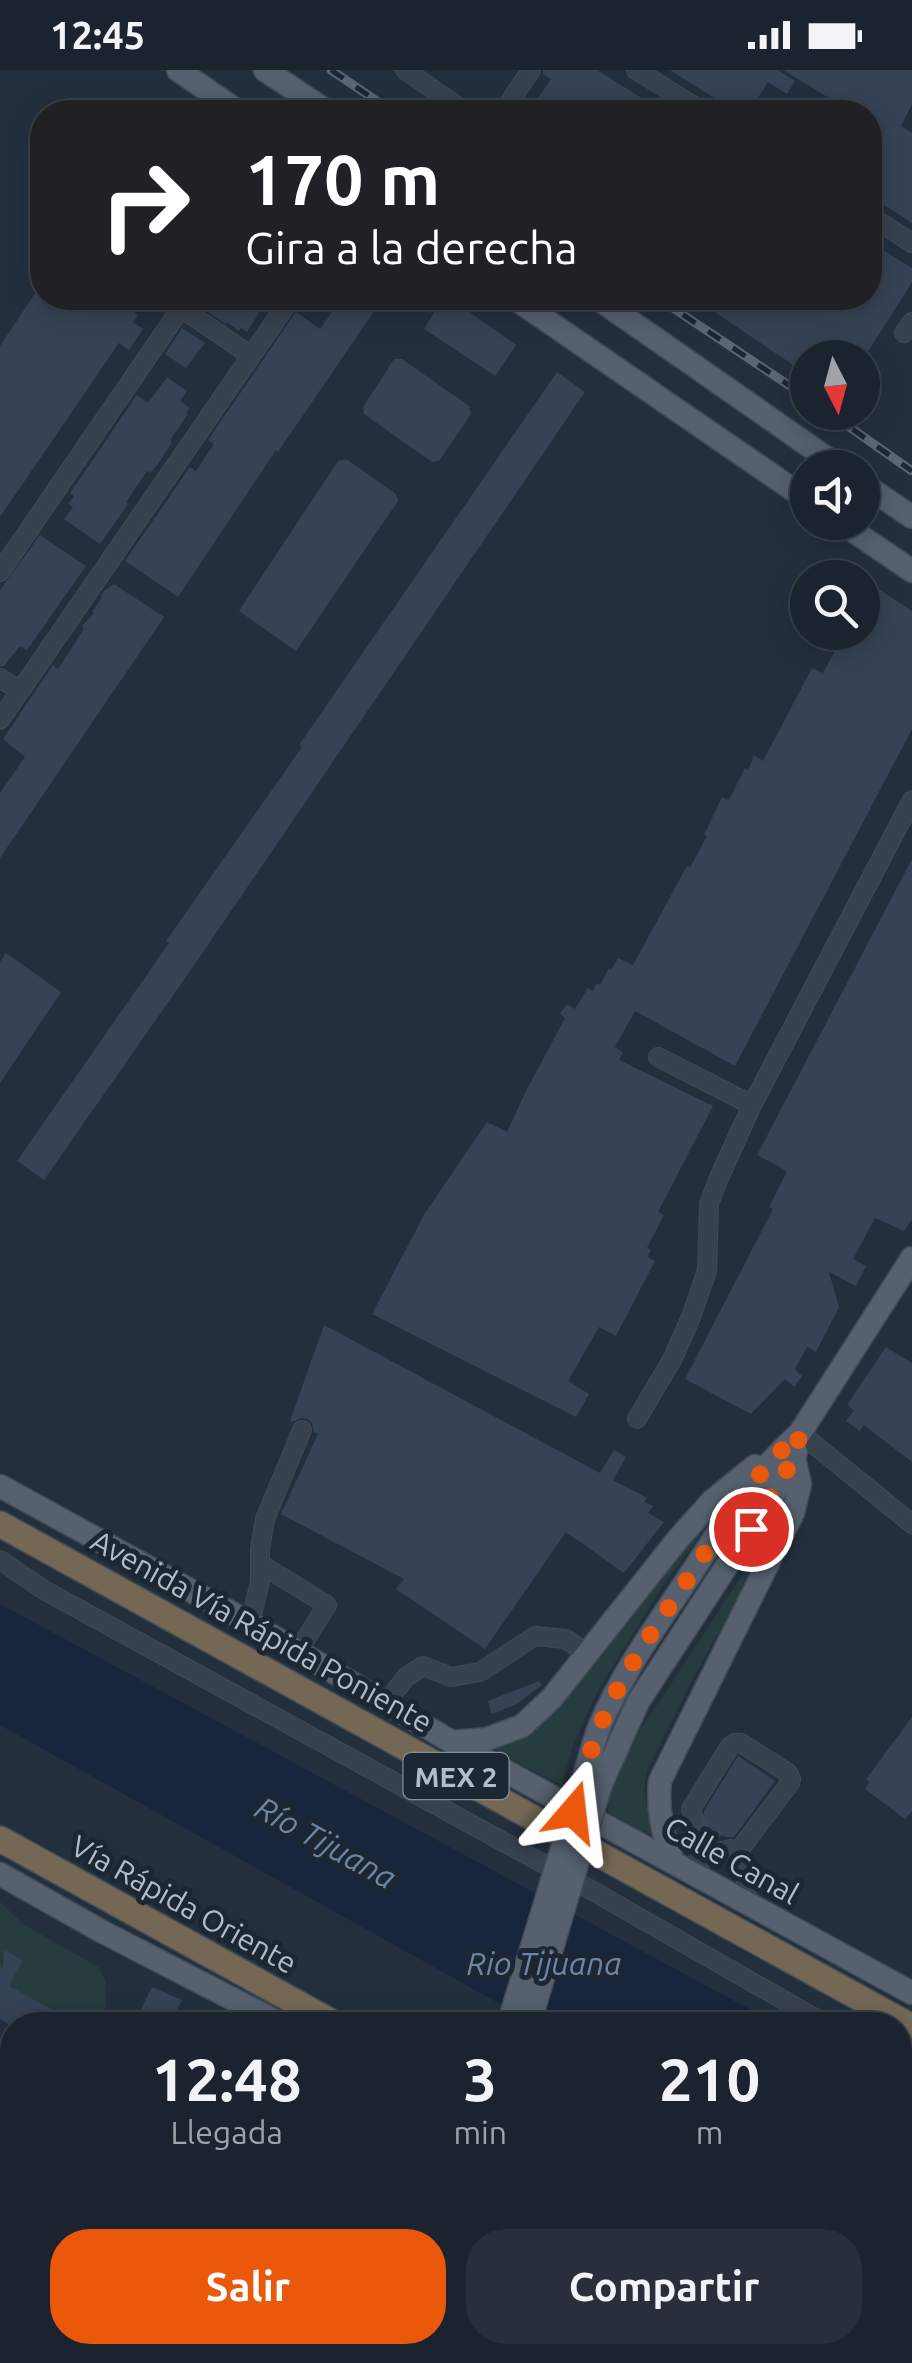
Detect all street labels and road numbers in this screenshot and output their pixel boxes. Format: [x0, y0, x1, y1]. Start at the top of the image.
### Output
street label: Avenida Vía Rápida Poniente [86, 1523, 438, 1739]
road number: MEX 2 [404, 1753, 508, 1799]
street label: Calle Canal [659, 1809, 805, 1911]
street label: Vía Rápida Oriente [65, 1828, 303, 1980]

